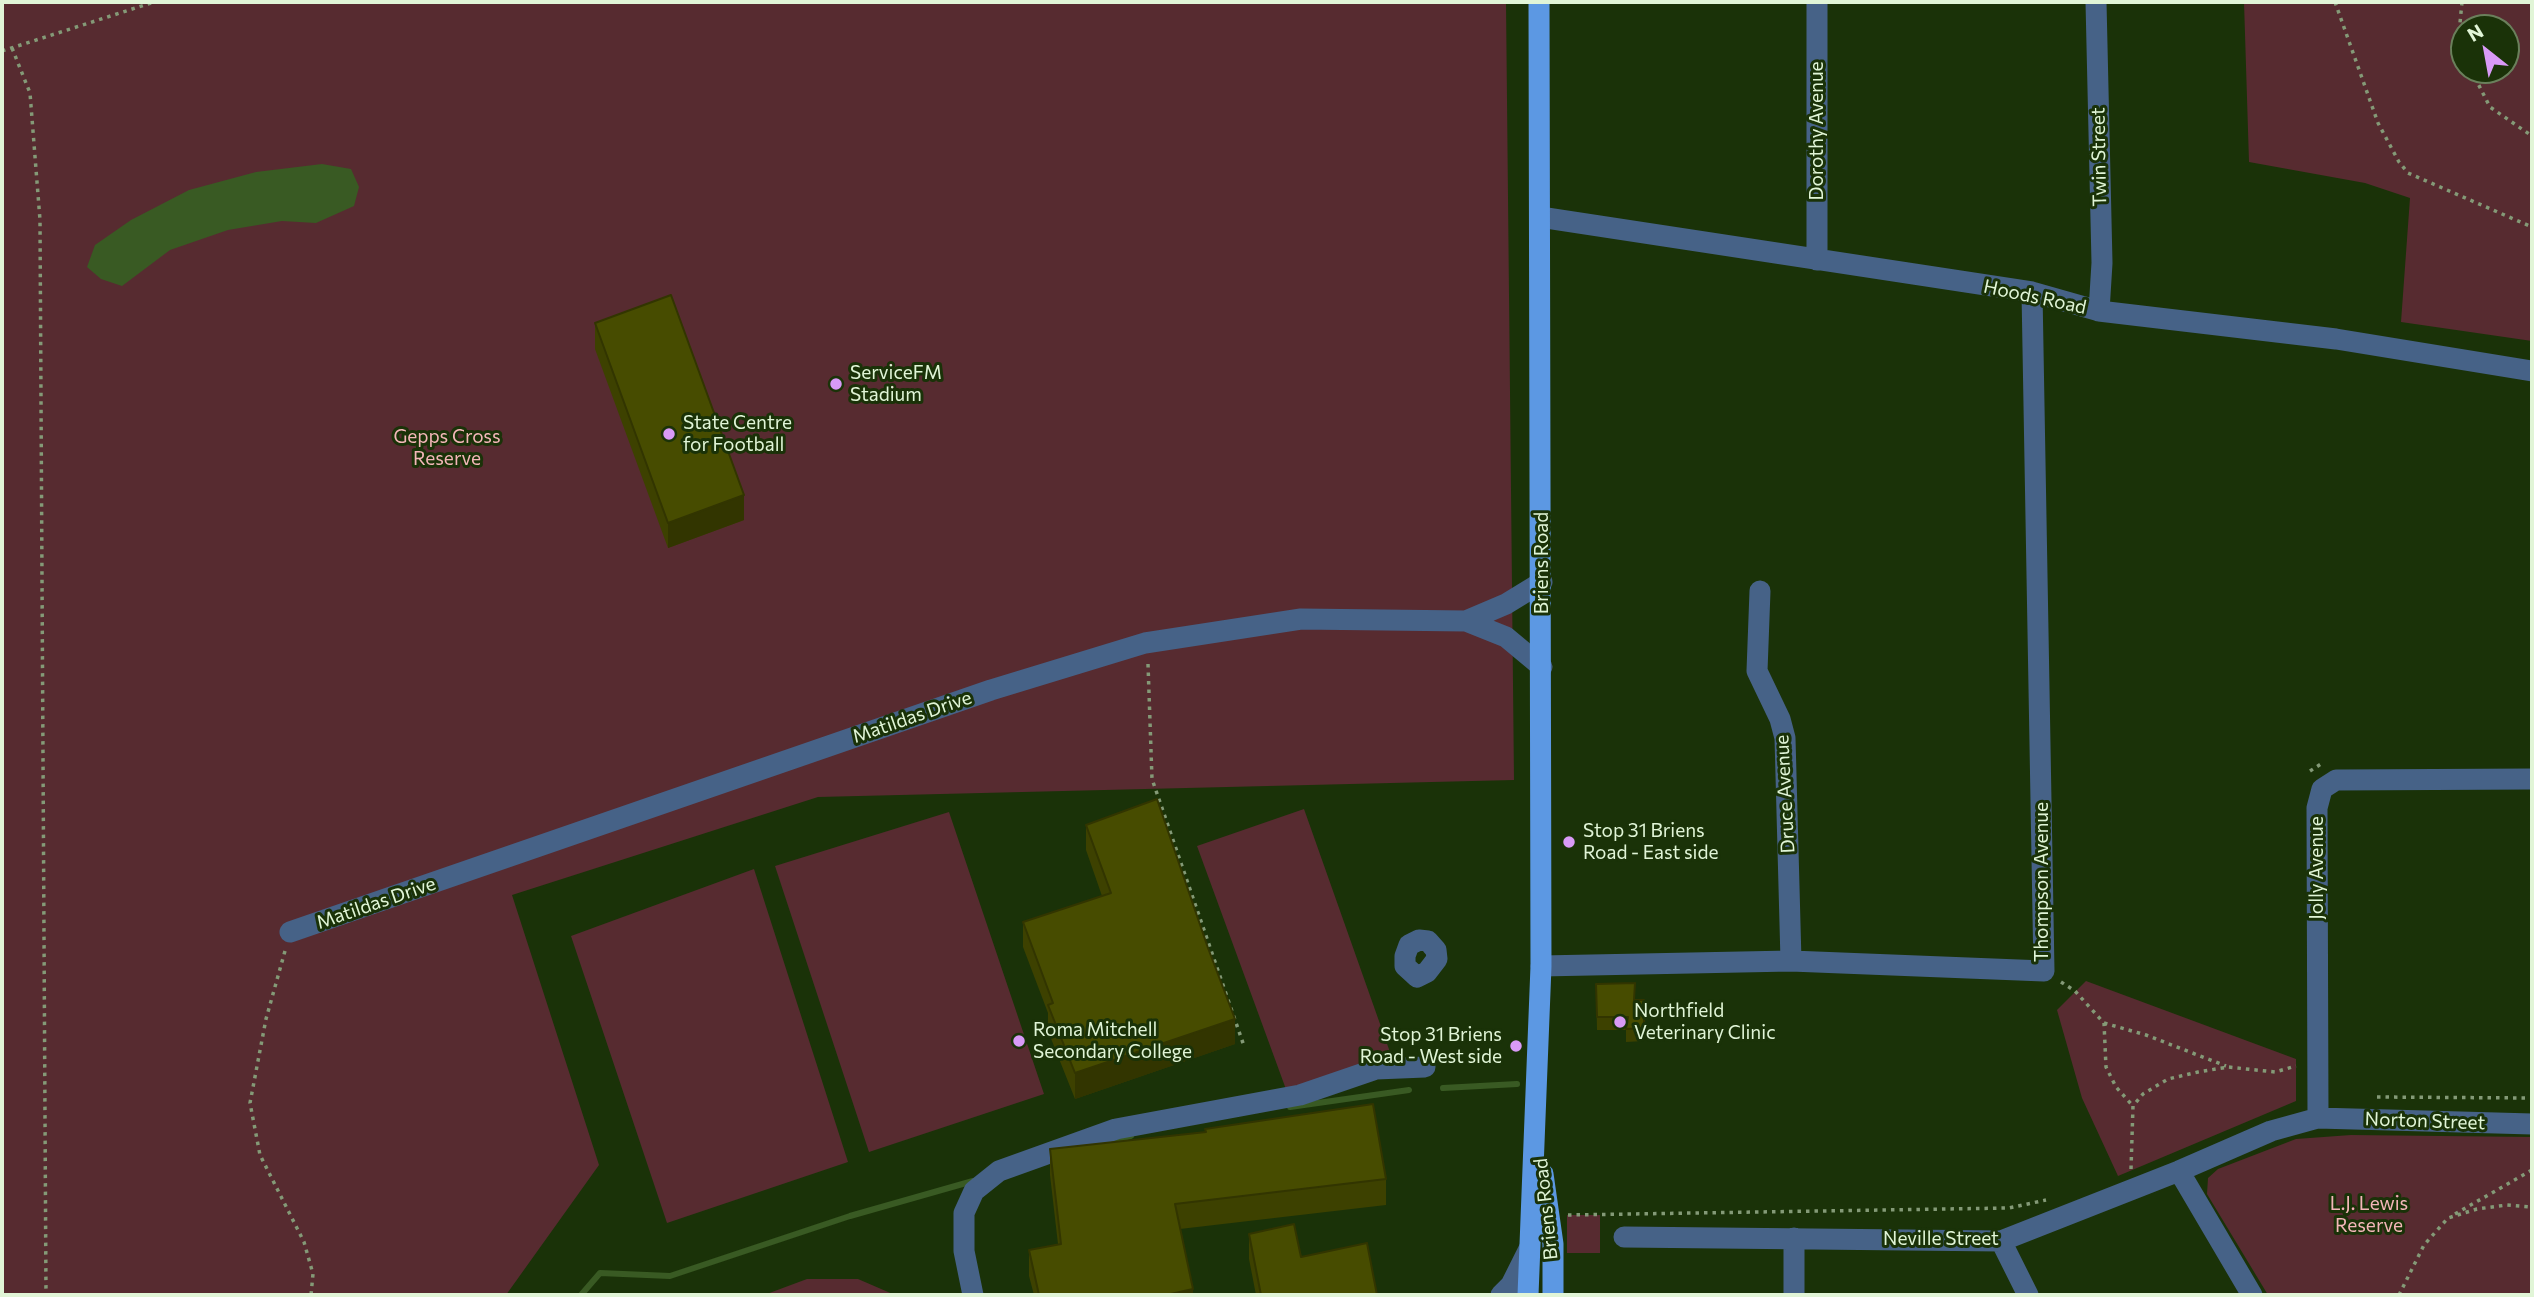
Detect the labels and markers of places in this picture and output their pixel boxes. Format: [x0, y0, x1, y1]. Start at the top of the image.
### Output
place label: ServiceFM Stadium [850, 362, 942, 406]
marker: ServiceFM Stadium [828, 376, 844, 392]
place label: State Centre for Football [683, 412, 792, 456]
marker: State Centre for Football [661, 426, 677, 442]
place label: Stop 31 Briens Road - East side [1583, 820, 1718, 864]
marker: Stop 31 Briens Road - East side [1561, 834, 1577, 850]
place label: Northfield Veterinary Clinic [1634, 1000, 1776, 1044]
marker: Northfield Veterinary Clinic [1612, 1014, 1628, 1030]
place label: Roma Mitchell Secondary College [1033, 1019, 1192, 1063]
place label: Stop 31 Briens Road - West side [1360, 1024, 1502, 1068]
marker: Roma Mitchell Secondary College [1011, 1033, 1027, 1049]
marker: Stop 31 Briens Road - West side [1508, 1038, 1524, 1054]

